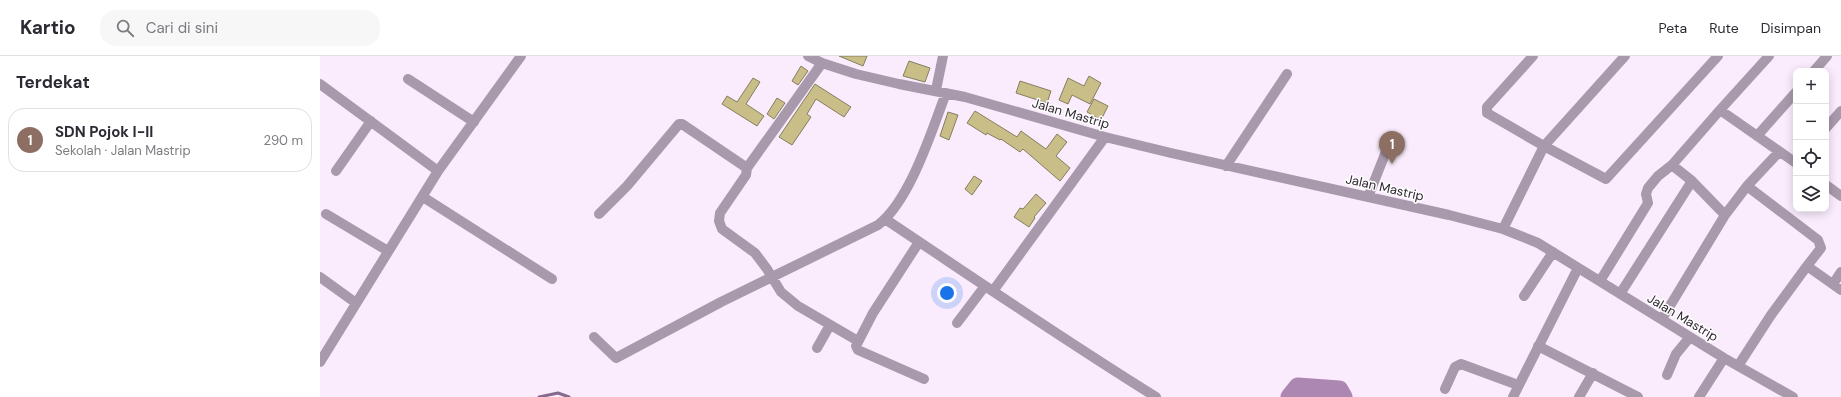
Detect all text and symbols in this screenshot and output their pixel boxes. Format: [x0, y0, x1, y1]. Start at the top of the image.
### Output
search box [100, 10, 380, 46]
text: Kartio [20, 15, 76, 40]
icon: search [114, 17, 136, 39]
text: Cari di sini [146, 18, 218, 38]
text: Peta [1659, 19, 1687, 37]
text: Rute [1709, 19, 1739, 37]
text: Disimpan [1761, 19, 1821, 37]
map controls [1793, 68, 1829, 212]
button: + [1793, 68, 1829, 104]
text: Terdekat [16, 71, 90, 93]
street label: Jalan Mastrip [1030, 94, 1112, 133]
button: − [1793, 104, 1829, 140]
text: SDN Pojok I-II [55, 122, 153, 142]
pin: 1 [1379, 131, 1405, 164]
text: 1 [28, 132, 32, 149]
text: 290 m [264, 132, 303, 149]
button: locate [1793, 140, 1829, 176]
text: Sekolah · Jalan Mastrip [55, 142, 191, 159]
street label: Jalan Mastrip [1344, 170, 1426, 205]
button: layers [1793, 176, 1829, 212]
your location [937, 283, 957, 303]
street label: Jalan Mastrip [1644, 290, 1721, 345]

